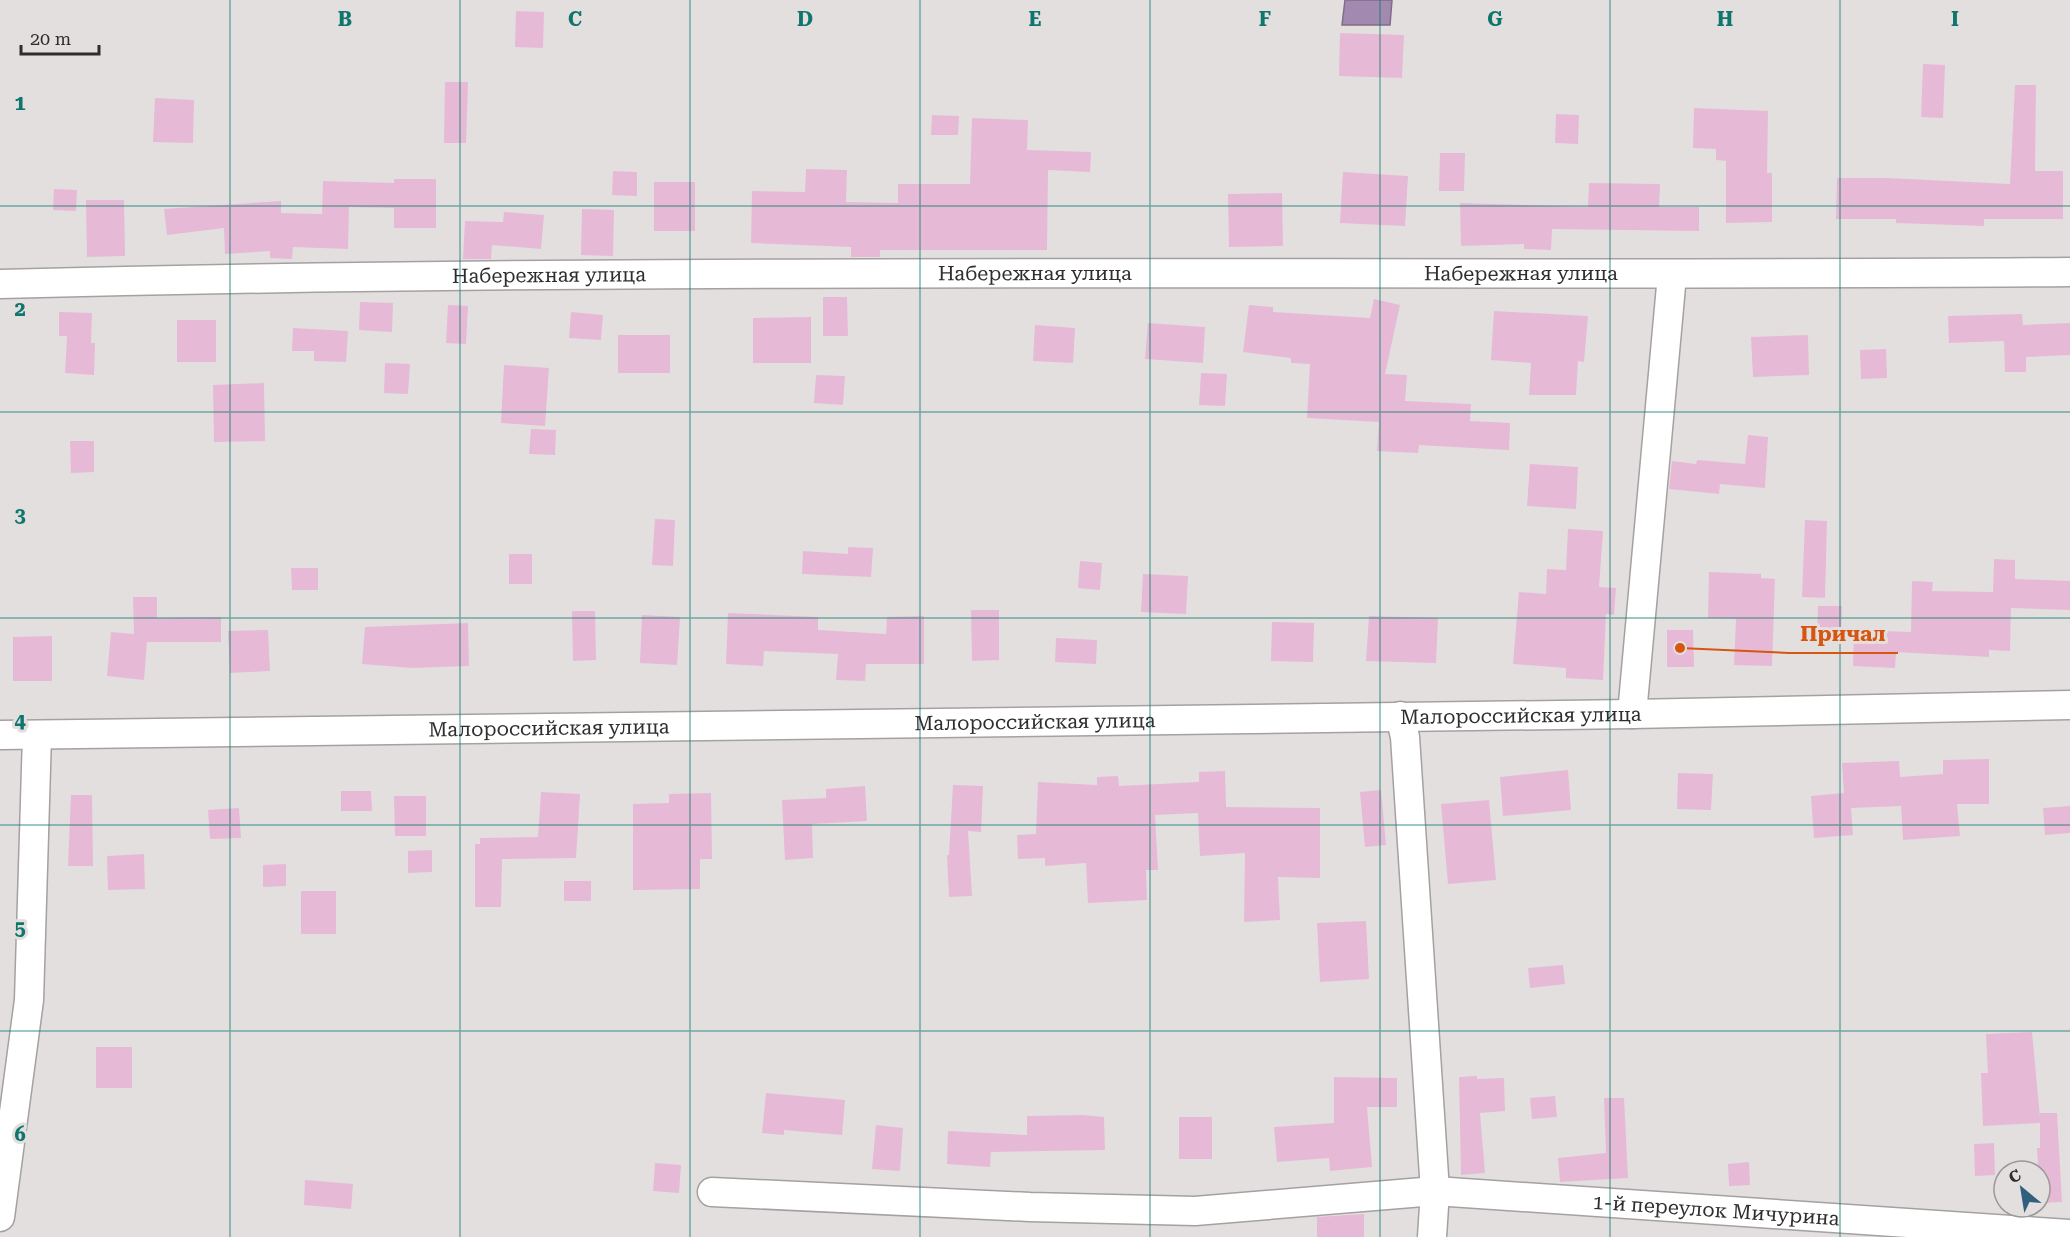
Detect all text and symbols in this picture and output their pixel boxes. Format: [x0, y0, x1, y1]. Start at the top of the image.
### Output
text: B [338, 7, 352, 31]
text: C [568, 7, 582, 31]
text: D [797, 7, 813, 31]
text: E [1029, 7, 1042, 31]
text: F [1259, 7, 1271, 31]
text: G [1487, 7, 1503, 31]
text: H [1717, 7, 1733, 31]
text: I [1951, 7, 1959, 31]
scale bar [21, 18, 99, 56]
text: 20 m [30, 28, 71, 49]
text: 1 [14, 91, 26, 115]
street label: Набережная улица [938, 261, 1132, 285]
street label: Набережная улица [1424, 261, 1618, 285]
street label: Набережная улица [452, 262, 646, 288]
text: 2 [14, 297, 26, 321]
text: 3 [14, 503, 26, 527]
callout: Причал [1789, 614, 1898, 653]
text: Причал [1800, 622, 1886, 646]
street label: Малороссийская улица [1400, 702, 1642, 729]
street label: Малороссийская улица [914, 708, 1156, 735]
text: 4 [14, 709, 26, 733]
street label: Малороссийская улица [428, 714, 670, 741]
text: 5 [14, 916, 26, 940]
text: 6 [14, 1122, 26, 1146]
north arrow [1992, 1159, 2052, 1219]
text: С [2005, 1165, 2024, 1187]
street label: 1-й переулок Мичурина [1592, 1190, 1841, 1230]

